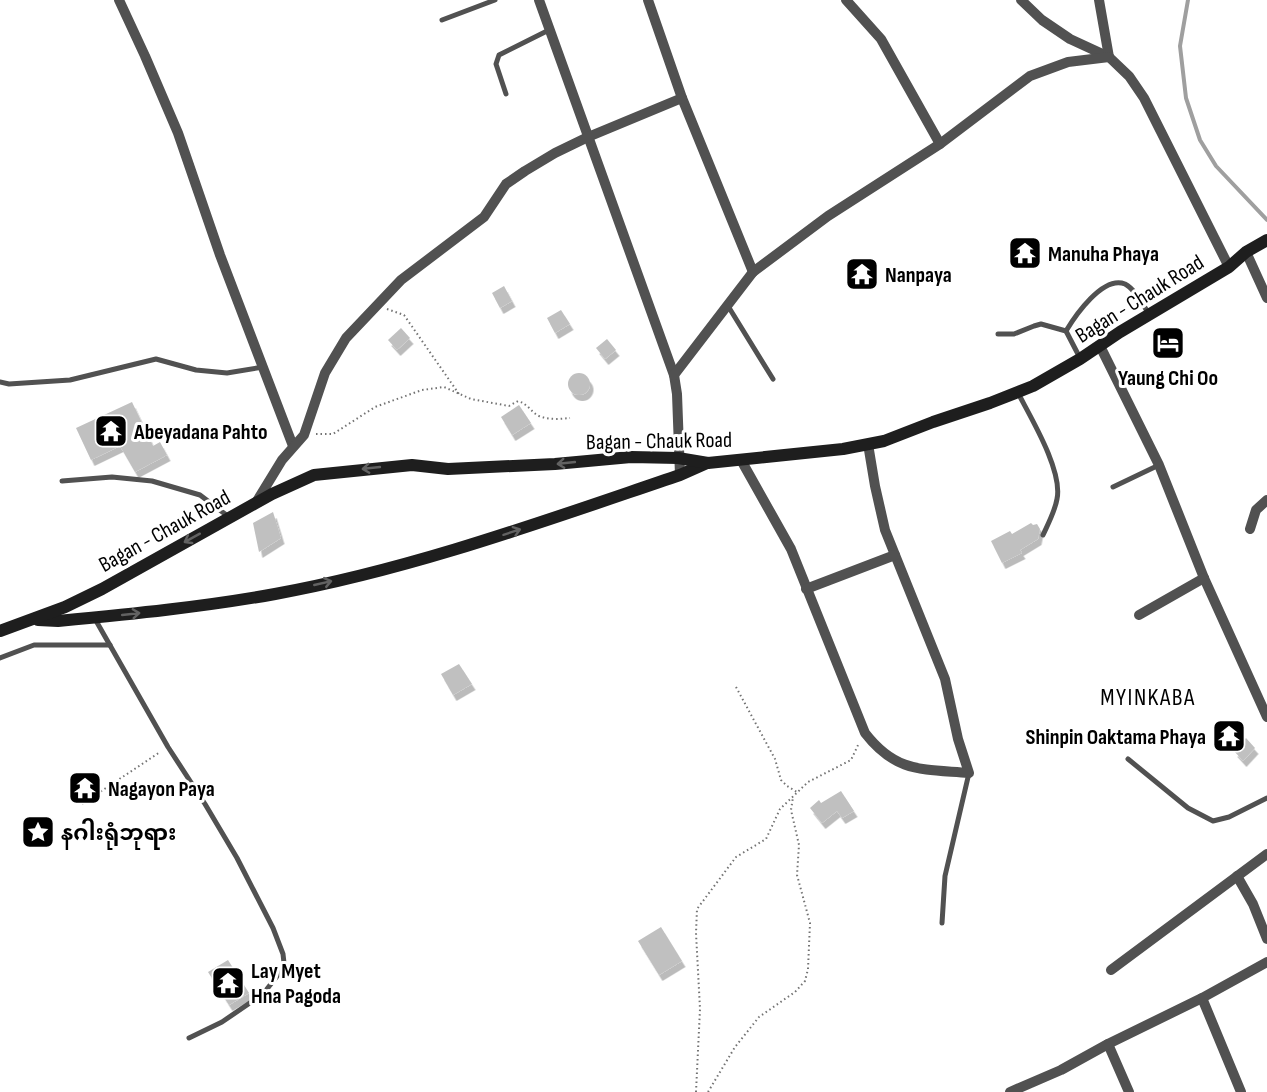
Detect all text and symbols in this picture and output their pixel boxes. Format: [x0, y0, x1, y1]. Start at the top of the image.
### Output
temple icon: Manuha Phaya [1007, 235, 1043, 271]
place label: Manuha Phaya [1048, 241, 1159, 268]
street label: Bagan - Chauk Road [1071, 249, 1209, 349]
temple icon: Nanpaya [844, 256, 880, 292]
place label: Nanpaya [885, 262, 952, 289]
hotel icon: Yaung Chi Oo [1150, 325, 1186, 361]
place label: Yaung Chi Oo [1118, 365, 1218, 392]
temple icon: Abeyadana Pahto [93, 413, 129, 449]
place label: Abeyadana Pahto [133, 419, 267, 446]
street label: Bagan - Chauk Road [586, 427, 732, 456]
one-way arrow [556, 458, 576, 469]
one-way arrow [362, 463, 382, 474]
street label: Bagan - Chauk Road [94, 484, 235, 579]
one-way arrow [502, 526, 521, 537]
one-way arrow [184, 533, 202, 544]
one-way arrow [313, 577, 333, 588]
one-way arrow [121, 608, 141, 619]
district label: MYINKABA [1100, 683, 1196, 712]
temple icon: Shinpin Oaktama Phaya [1211, 718, 1247, 754]
place label: Shinpin Oaktama Phaya [1026, 724, 1206, 751]
temple icon: Nagayon Paya [67, 770, 103, 806]
place label: Nagayon Paya [108, 776, 215, 803]
place icon: နဂါးရုံဘုရား [20, 814, 56, 850]
place label: နဂါးရုံဘုရား [61, 818, 176, 850]
place label: Lay Myet Hna Pagoda [251, 958, 341, 1010]
temple icon: Lay Myet Hna Pagoda [210, 965, 246, 1001]

